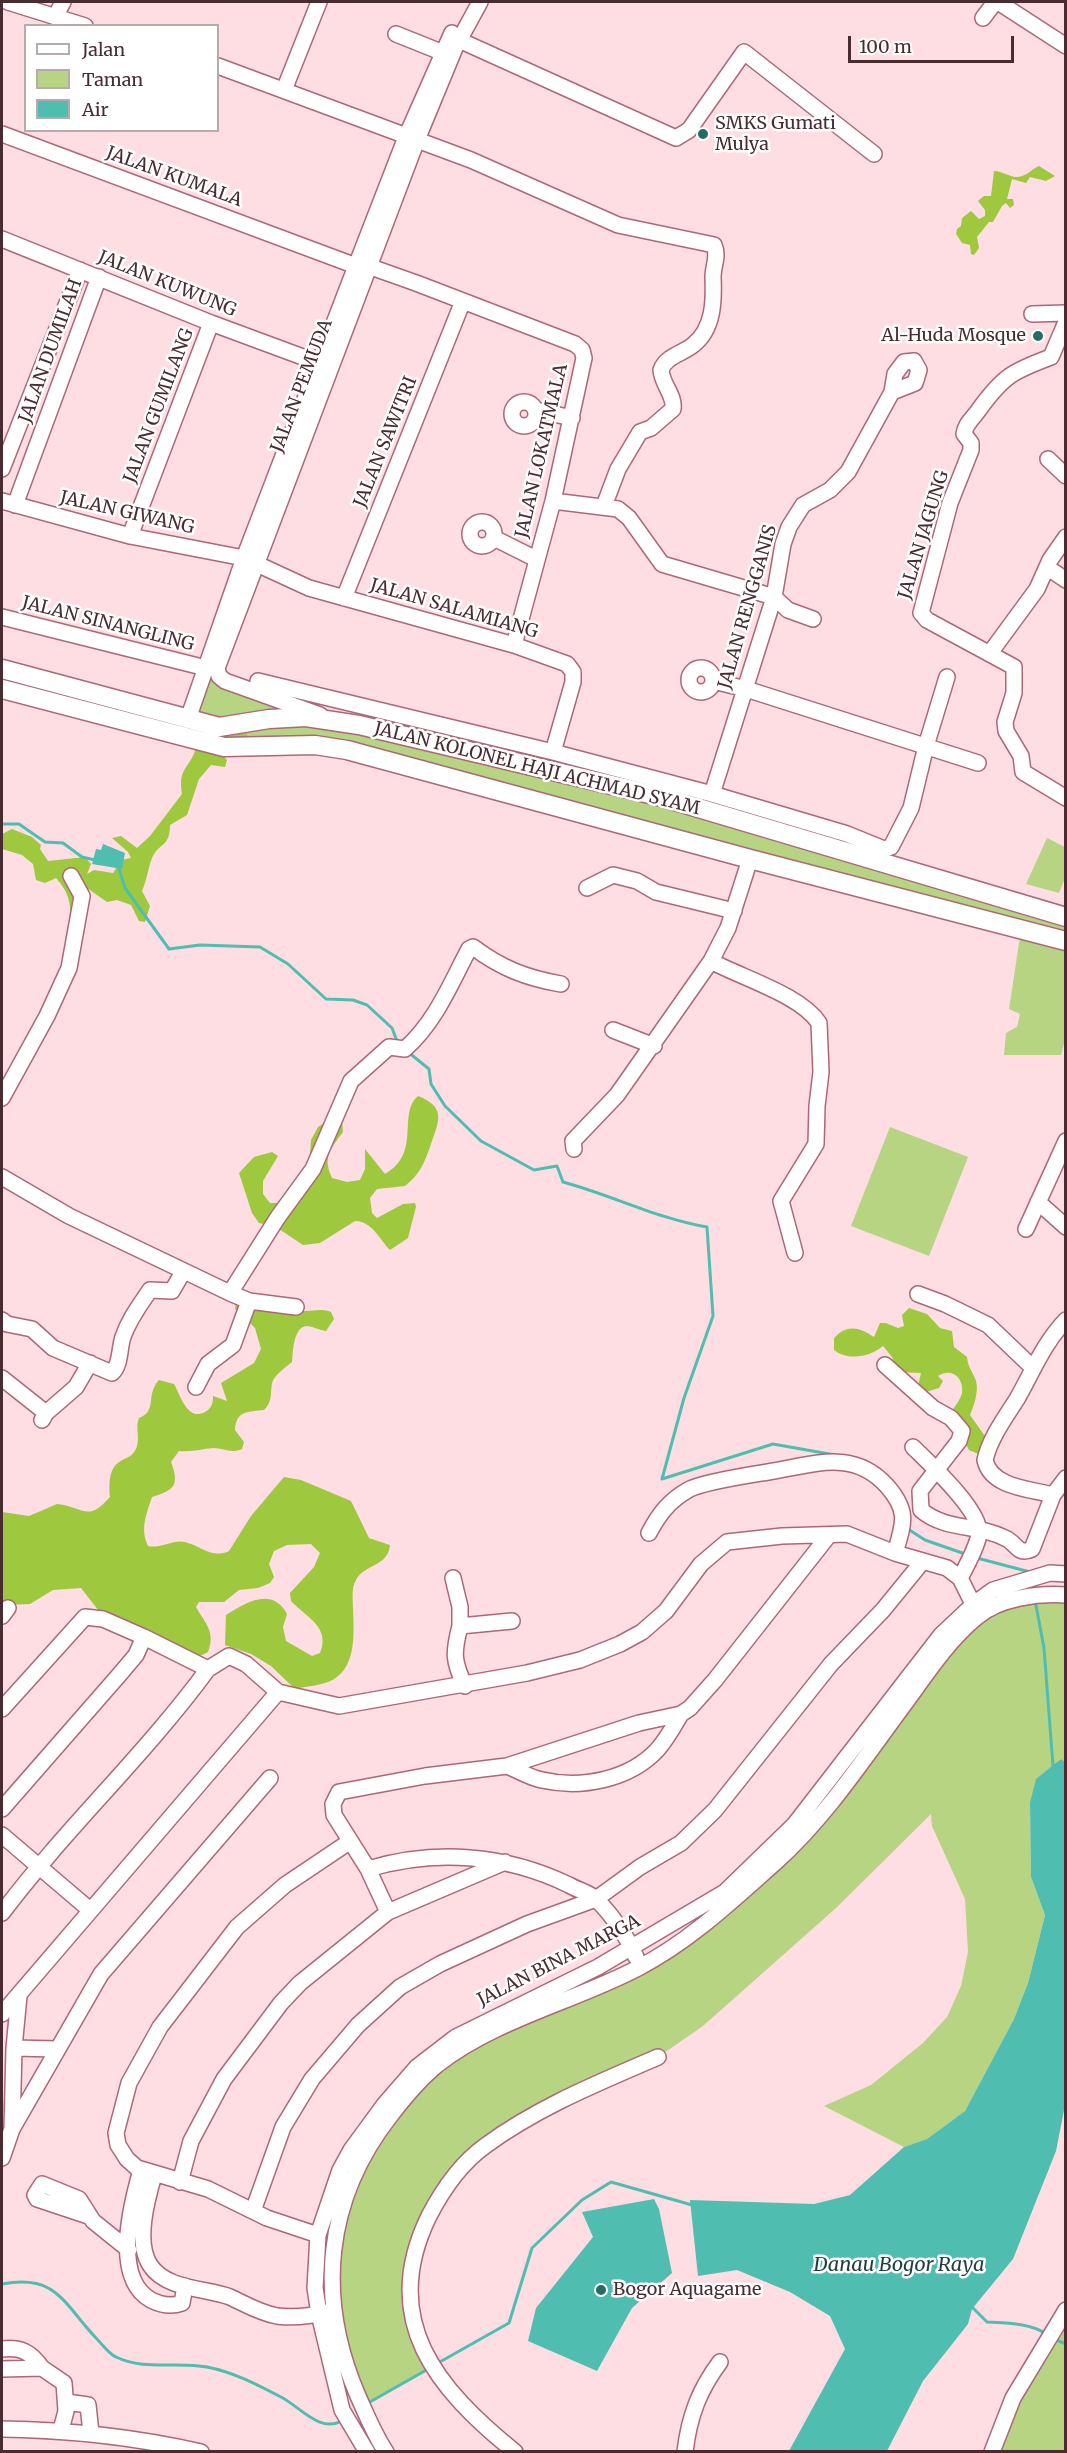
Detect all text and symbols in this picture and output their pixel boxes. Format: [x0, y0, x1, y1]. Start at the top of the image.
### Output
legend [24, 24, 219, 132]
scale bar [851, 24, 1018, 62]
text: 100 m [859, 35, 912, 58]
text: Jalan [82, 38, 125, 61]
text: Taman [82, 68, 143, 91]
text: Air [82, 98, 109, 121]
place label: SMKS Gumati Mulya [715, 113, 836, 156]
marker: SMKS Gumati Mulya [696, 127, 710, 141]
street label: JALAN KUMALA [103, 142, 245, 212]
street label: JALAN KUWUNG [95, 246, 239, 322]
street label: JALAN DUMILAH [15, 276, 87, 426]
street label: JALAN PEMUDA [267, 316, 337, 456]
place label: Al-Huda Mosque [881, 325, 1026, 347]
street label: JALAN GUMILANG [120, 326, 198, 486]
marker: Al-Huda Mosque [1031, 329, 1045, 343]
street label: JALAN LOKATMALA [511, 362, 573, 540]
street label: JALAN SAWITRI [350, 373, 422, 511]
street label: JALAN JAGUNG [894, 468, 954, 602]
street label: JALAN GIWANG [58, 487, 196, 539]
street label: JALAN RENGGANIS [714, 522, 782, 692]
street label: JALAN SALAMIANG [367, 575, 541, 643]
street label: JALAN SINANGLING [20, 592, 196, 656]
street label: JALAN KOLONEL HAJI ACHMAD SYAM [372, 718, 702, 820]
street label: JALAN BINA MARGA [474, 1911, 644, 2011]
water label: Danau Bogor Raya [814, 2253, 984, 2277]
place label: Bogor Aquagame [613, 2279, 761, 2301]
marker: Bogor Aquagame [594, 2283, 608, 2297]

